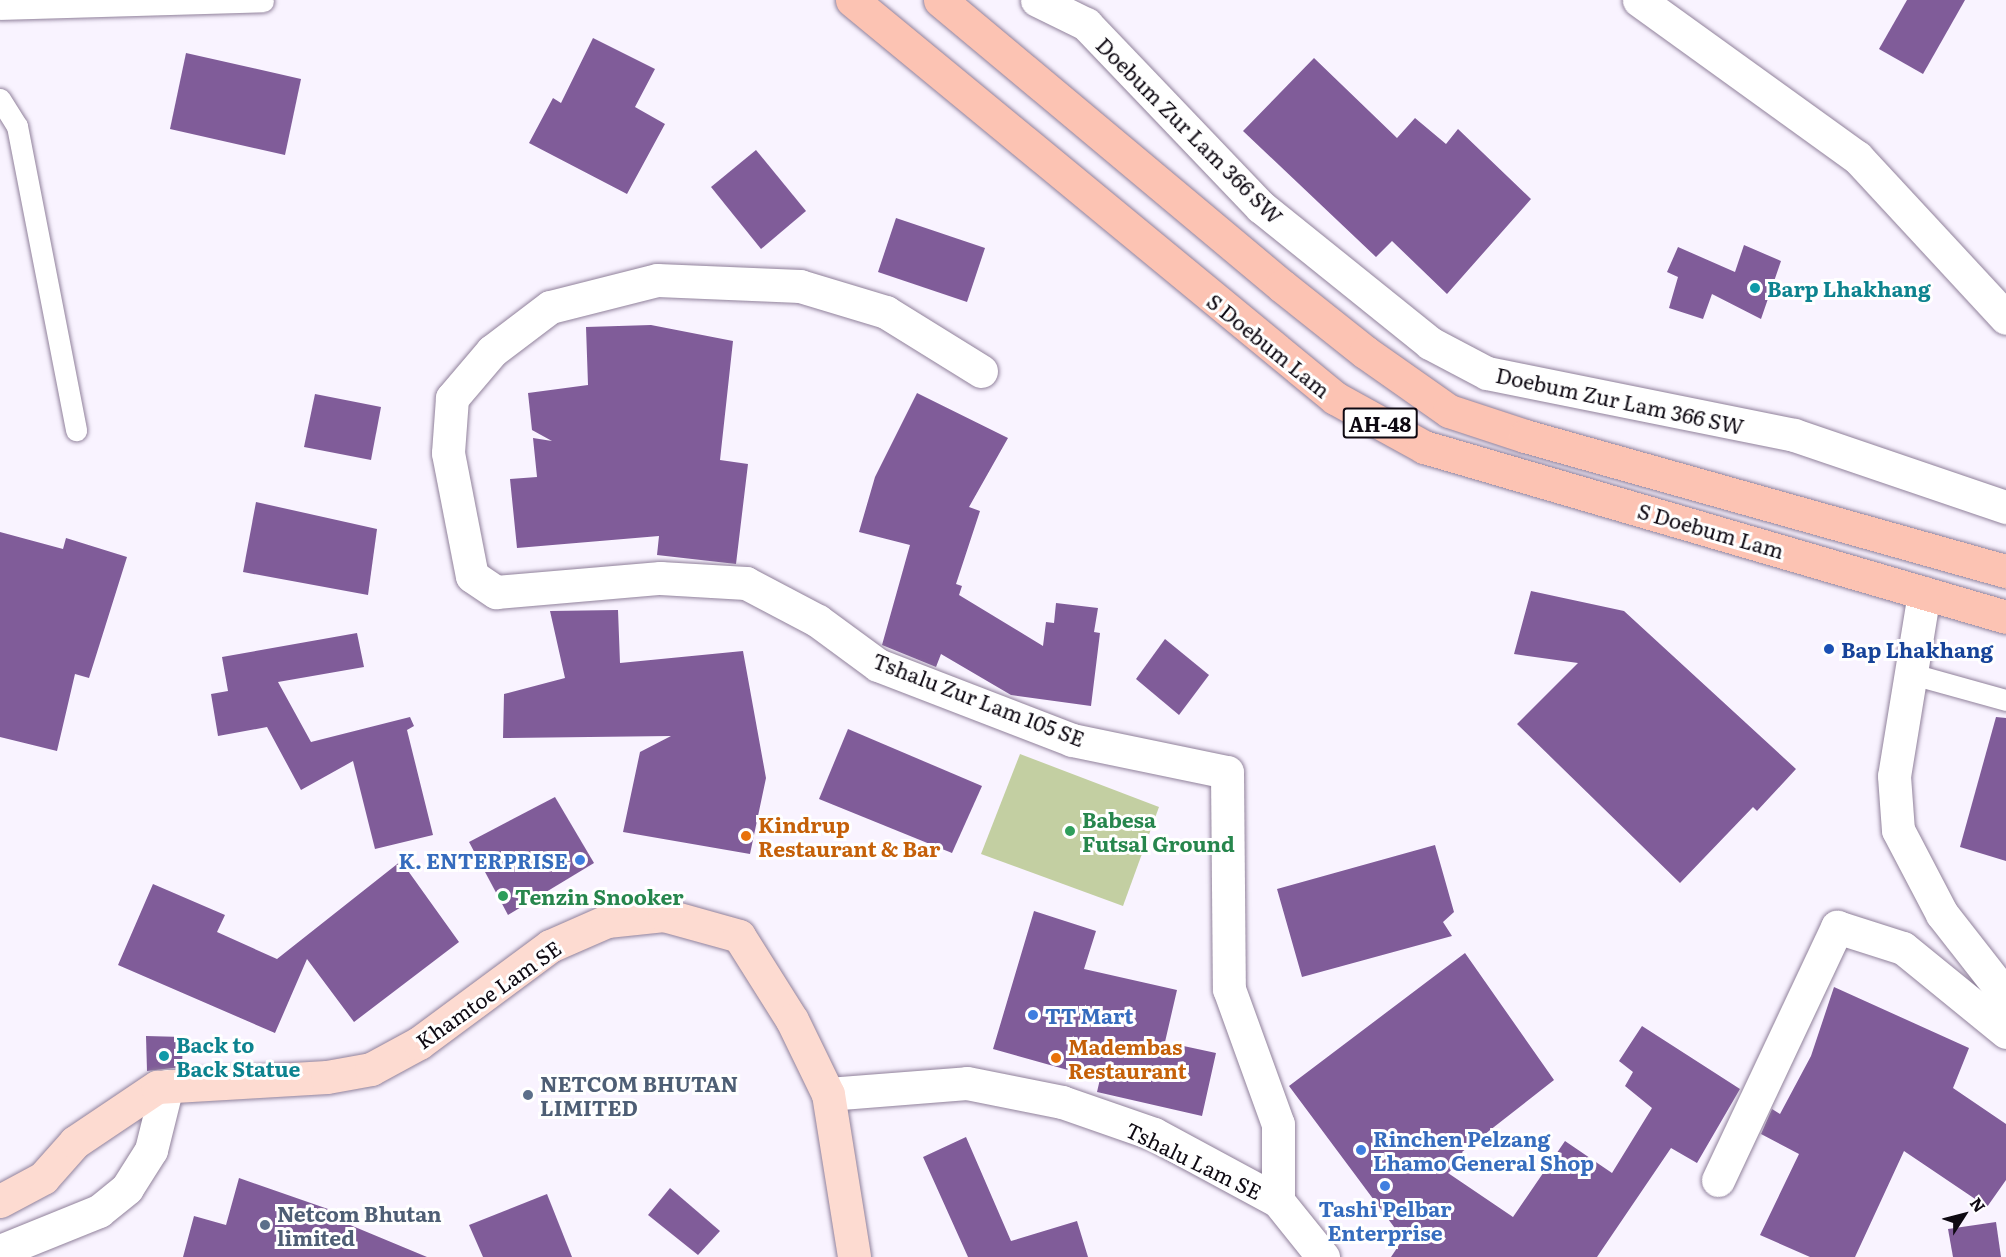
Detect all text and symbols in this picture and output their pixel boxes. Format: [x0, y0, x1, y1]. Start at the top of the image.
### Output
street label: Doebum Zur Lam 366 SW [1092, 32, 1288, 228]
place label: Barp Lhakhang [1767, 275, 1931, 301]
marker: Barp Lhakhang [1748, 281, 1762, 295]
street label: S Doebum Lam [1202, 288, 1336, 402]
street label: Doebum Zur Lam 366 SW [1494, 361, 1746, 439]
road number: AH-48 [1342, 406, 1418, 440]
street label: S Doebum Lam [1635, 497, 1787, 563]
place label: Bap Lhakhang [1841, 636, 1993, 662]
marker: Bap Lhakhang [1822, 642, 1836, 656]
street label: Tshalu Zur Lam 105 SE [869, 647, 1089, 751]
place label: Babesa Futsal Ground [1082, 806, 1235, 856]
place label: Kindrup Restaurant & Bar [758, 811, 940, 861]
marker: Babesa Futsal Ground [1063, 824, 1077, 838]
marker: Kindrup Restaurant & Bar [739, 829, 753, 843]
place label: K. ENTERPRISE [399, 847, 568, 873]
marker: K. ENTERPRISE [573, 853, 587, 867]
place label: Tenzin Snooker [515, 883, 684, 909]
marker: Tenzin Snooker [496, 889, 510, 903]
street label: Khamtoe Lam SE [411, 935, 565, 1053]
place label: TT Mart [1045, 1002, 1134, 1028]
marker: TT Mart [1026, 1008, 1040, 1022]
place label: Back to Back Statue [176, 1031, 300, 1081]
place label: Madembas Restaurant [1068, 1033, 1187, 1083]
marker: Back to Back Statue [157, 1049, 171, 1063]
marker: Madembas Restaurant [1049, 1051, 1063, 1065]
place label: NETCOM BHUTAN LIMITED [540, 1070, 738, 1120]
marker: NETCOM BHUTAN LIMITED [521, 1088, 535, 1102]
street label: Tshalu Lam SE [1122, 1116, 1266, 1204]
place label: Rinchen Pelzang Lhamo General Shop [1373, 1125, 1594, 1175]
marker: Rinchen Pelzang Lhamo General Shop [1354, 1143, 1368, 1157]
marker: Tashi Pelbar Enterprise [1378, 1179, 1392, 1193]
north arrow [1934, 1185, 1994, 1245]
text: N [1965, 1192, 1992, 1217]
place label: Tashi Pelbar Enterprise [1318, 1195, 1452, 1245]
place label: Netcom Bhutan limited [277, 1200, 442, 1250]
marker: Netcom Bhutan limited [258, 1218, 272, 1232]

